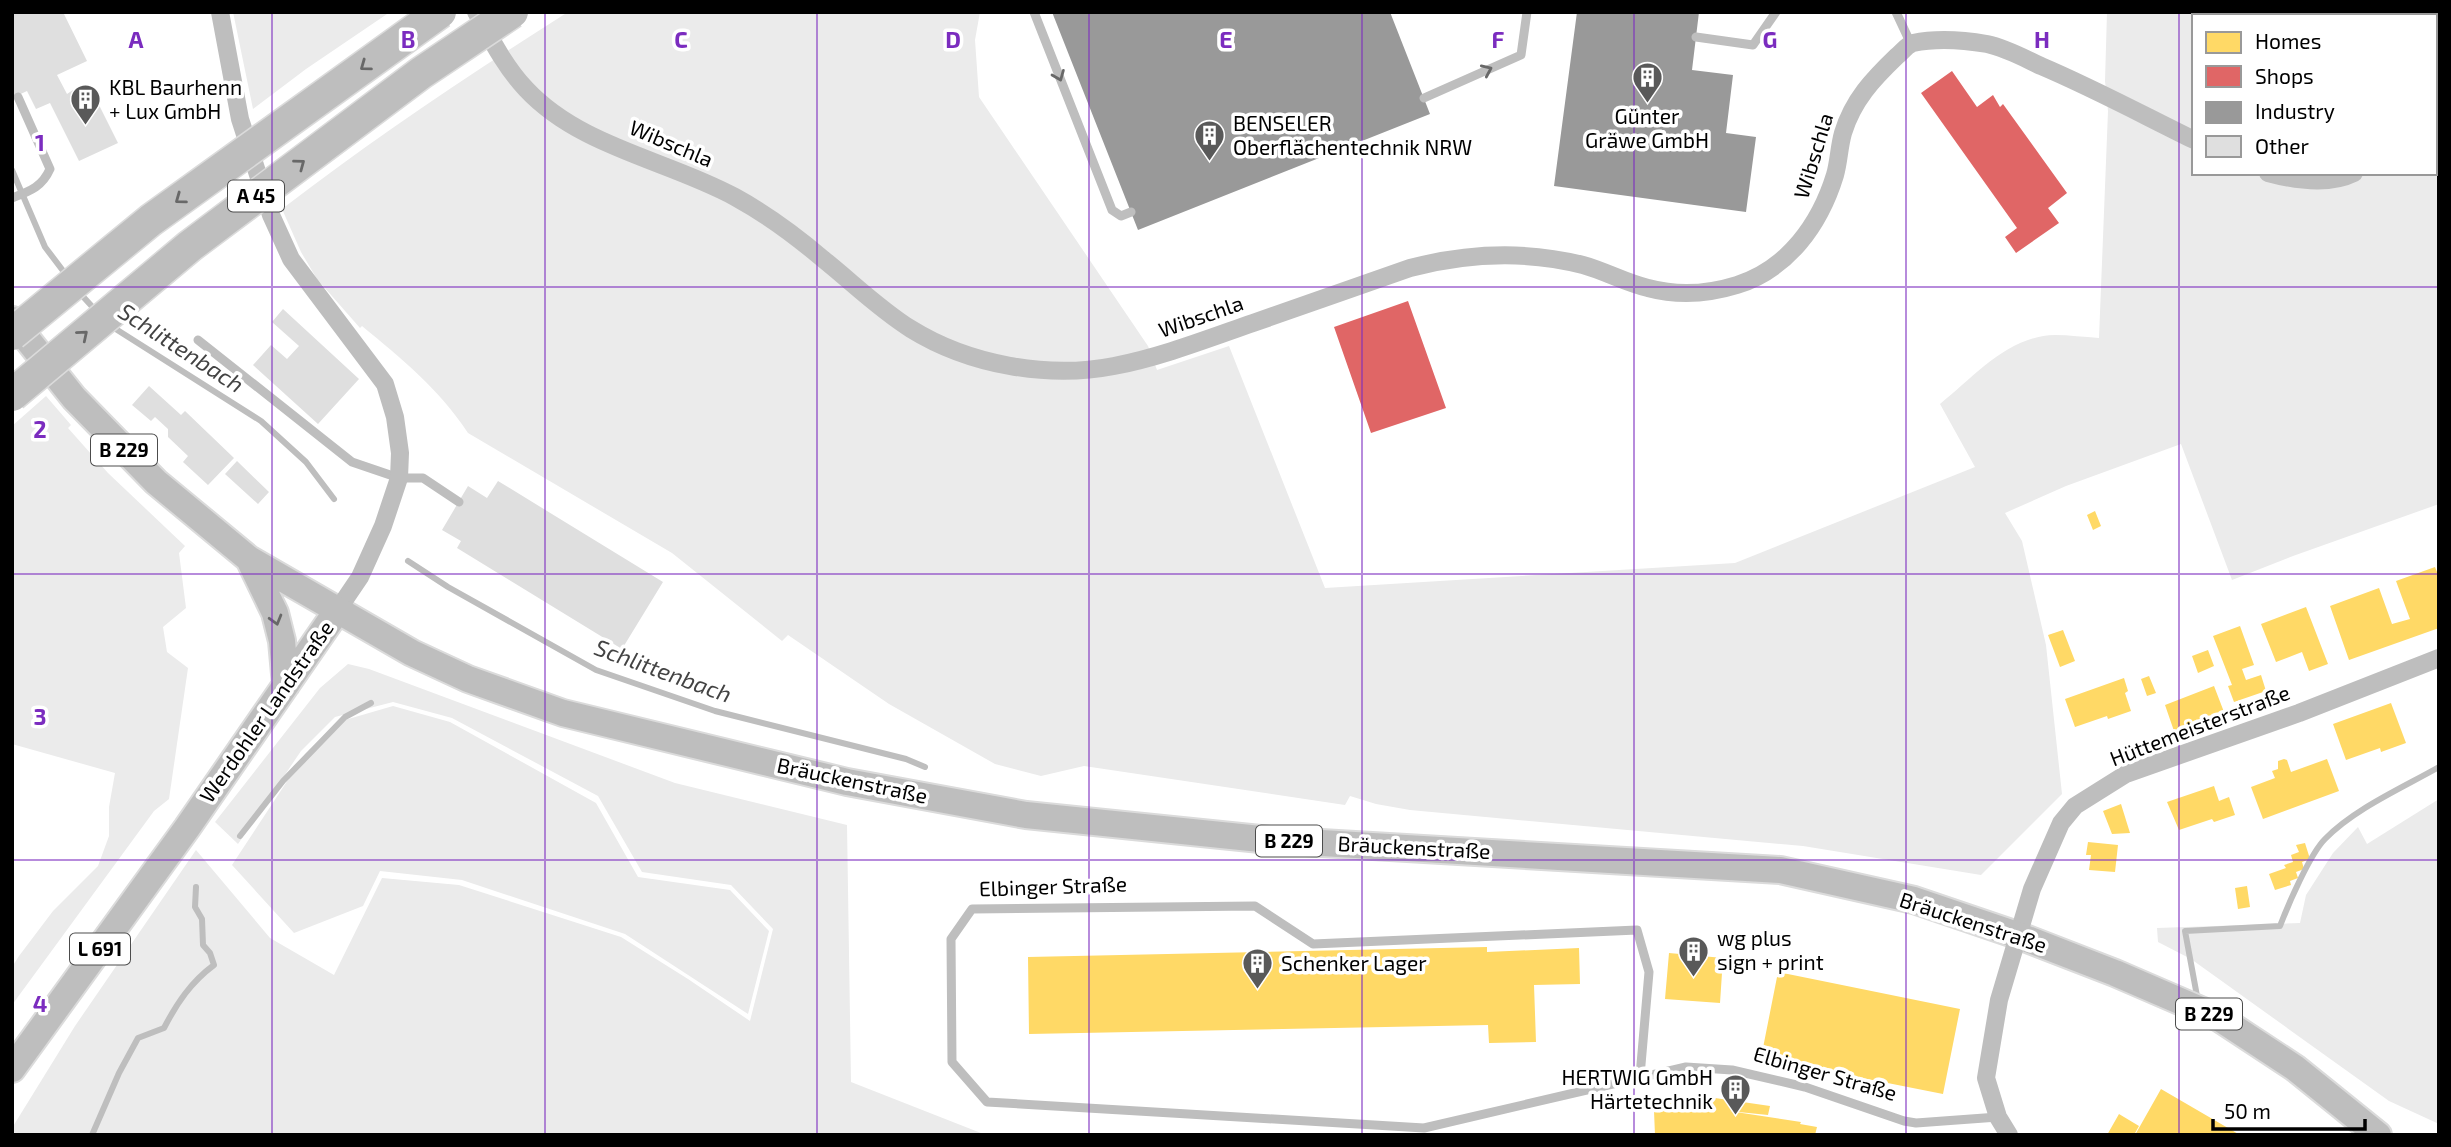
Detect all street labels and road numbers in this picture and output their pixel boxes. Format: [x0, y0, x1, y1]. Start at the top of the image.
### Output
street label: Wibschla [1788, 110, 1837, 201]
street label: Wibschla [626, 114, 717, 171]
road number: A 45 [228, 180, 284, 212]
street label: Wibschla [1155, 289, 1246, 342]
road number: B 229 [91, 435, 157, 466]
street label: Werdohler Landstraße [194, 616, 338, 807]
street label: Hüttemeisterstraße [2106, 679, 2293, 770]
street label: Bräuckenstraße [775, 751, 930, 808]
road number: B 229 [1256, 826, 1322, 856]
street label: Bräuckenstraße [1337, 830, 1491, 863]
street label: Elbinger Straße [979, 870, 1127, 901]
street label: Bräuckenstraße [1897, 886, 2050, 957]
road number: L 691 [70, 934, 130, 965]
road number: B 229 [2176, 998, 2242, 1030]
street label: Elbinger Straße [1751, 1040, 1900, 1105]

